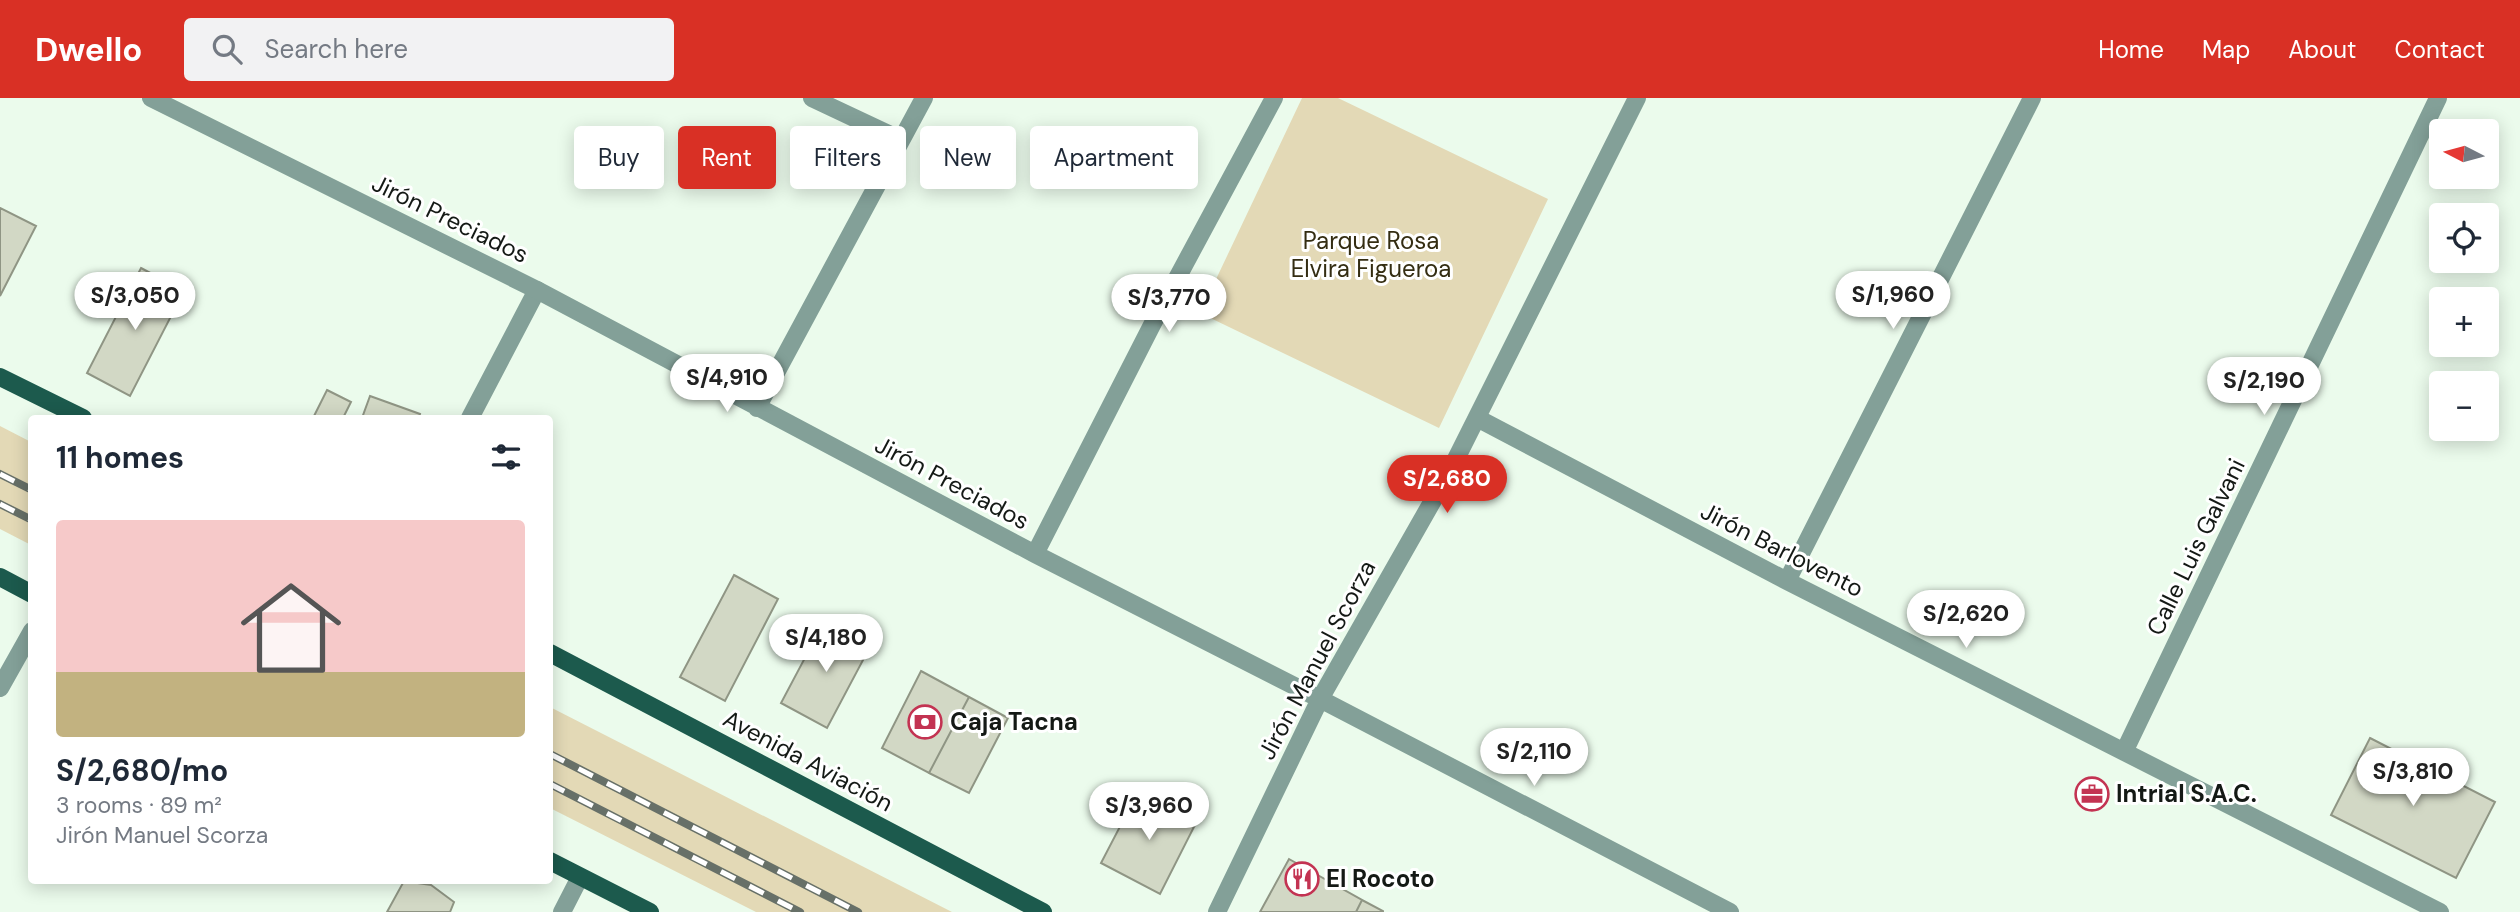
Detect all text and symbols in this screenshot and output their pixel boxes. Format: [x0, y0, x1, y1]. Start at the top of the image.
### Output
search box [184, 18, 674, 81]
text: Dwello [35, 28, 142, 71]
icon: search [208, 30, 246, 68]
text: Search here [264, 32, 408, 66]
text: Home [2098, 34, 2164, 65]
text: Map [2202, 34, 2250, 65]
text: About [2288, 34, 2357, 65]
text: Contact [2395, 34, 2485, 65]
north arrow [2429, 119, 2499, 189]
map controls [2429, 119, 2499, 441]
chip: Buy [574, 126, 664, 189]
chip: Rent [678, 126, 776, 189]
chip: Filters [790, 126, 906, 189]
chip: New [920, 126, 1016, 189]
chip: Apartment [1030, 126, 1198, 189]
street label: Jirón Preciados [367, 167, 534, 270]
button: locate [2429, 203, 2499, 273]
park label: Parque Rosa Elvira Figueroa [1291, 225, 1451, 284]
pin: S/3,050 [70, 272, 200, 332]
pin: S/1,960 [1828, 272, 1958, 331]
pin: S/3,770 [1104, 274, 1234, 334]
text: S/1,960 [1851, 279, 1935, 309]
text: S/3,050 [90, 280, 180, 310]
text: S/3,770 [1127, 282, 1211, 312]
button: + [2429, 287, 2499, 357]
pin: S/4,910 [662, 354, 792, 414]
pin: S/2,190 [2199, 358, 2329, 417]
text: S/4,910 [686, 362, 768, 392]
text: S/2,190 [2223, 365, 2305, 395]
button: − [2429, 371, 2499, 441]
street label: Jirón Preciados [870, 429, 1035, 536]
text: 11 homes [56, 438, 184, 477]
icon: filters [487, 438, 525, 476]
street label: Calle Luis Galvani [2139, 453, 2252, 640]
pin: S/2,680 [1382, 456, 1512, 515]
text: S/2,680 [1403, 463, 1491, 493]
street label: Jirón Barlovento [1696, 495, 1869, 604]
street label: Jirón Manuel Scorza [1251, 555, 1382, 765]
icon: home [228, 565, 354, 691]
pin: S/2,620 [1901, 590, 2031, 650]
text: S/2,620 [1923, 598, 2009, 628]
pin: S/4,180 [761, 614, 891, 674]
text: S/4,180 [785, 622, 867, 652]
street label: Avenida Aviación [718, 703, 899, 818]
bank icon: Caja Tacna [906, 703, 944, 741]
place label: Caja Tacna [950, 706, 1078, 737]
pin: S/2,110 [1469, 728, 1599, 788]
text: S/2,110 [1496, 736, 1572, 766]
pin: S/3,810 [2348, 748, 2478, 808]
text: S/2,680/mo [56, 751, 228, 790]
text: S/3,810 [2372, 756, 2454, 786]
office icon: Intrial S.A.C. [2073, 775, 2111, 813]
place label: Intrial S.A.C. [2116, 778, 2257, 809]
pin: S/3,960 [1084, 782, 1214, 842]
text: 3 rooms · 89 m² [56, 790, 222, 820]
text: S/3,960 [1105, 790, 1193, 820]
text: Jirón Manuel Scorza [56, 820, 268, 850]
restaurant icon: El Rocoto [1283, 860, 1321, 898]
place label: El Rocoto [1326, 863, 1435, 894]

